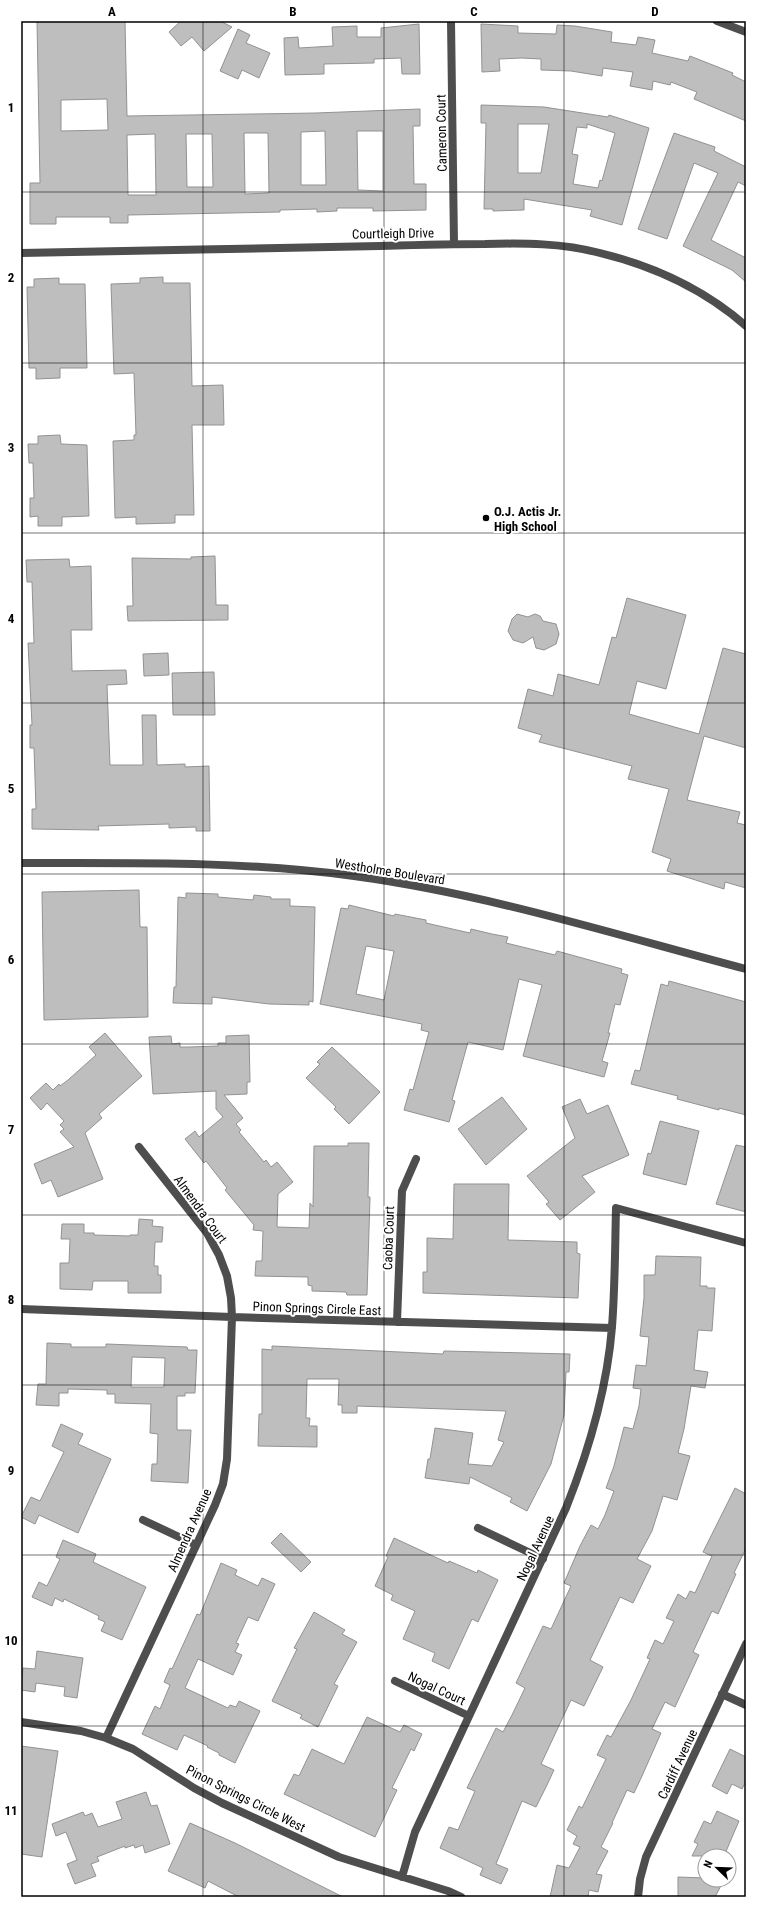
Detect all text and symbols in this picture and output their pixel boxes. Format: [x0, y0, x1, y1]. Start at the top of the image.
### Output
text: A [108, 4, 116, 19]
text: B [289, 4, 297, 19]
text: C [470, 4, 478, 19]
text: D [651, 4, 659, 19]
street label: Cameron Court [433, 94, 450, 172]
text: 1 [8, 100, 14, 115]
street label: Courtleigh Drive [352, 225, 434, 242]
text: 2 [8, 270, 15, 285]
text: 3 [8, 440, 14, 455]
place label: O.J. Actis Jr. High School [494, 504, 561, 534]
marker: O.J. Actis Jr. High School [481, 513, 491, 523]
text: 4 [8, 611, 15, 626]
text: 5 [8, 781, 15, 796]
street label: Westholme Boulevard [334, 855, 446, 888]
text: 6 [8, 952, 15, 967]
text: 7 [8, 1122, 15, 1137]
street label: Almendra Court [171, 1172, 230, 1246]
street label: Caoba Court [380, 1206, 397, 1270]
text: 8 [8, 1292, 14, 1307]
street label: Pinon Springs Circle East [252, 1299, 382, 1318]
text: 9 [8, 1463, 14, 1478]
street label: Almendra Avenue [164, 1486, 215, 1574]
street label: Nogal Avenue [514, 1513, 557, 1583]
text: 10 [4, 1633, 18, 1648]
street label: Nogal Court [406, 1669, 468, 1708]
street label: Cardiff Avenue [655, 1727, 700, 1802]
street label: Pinon Springs Circle West [184, 1762, 308, 1835]
text: 11 [4, 1803, 18, 1818]
north arrow [697, 1848, 737, 1888]
text: N [701, 1858, 716, 1870]

